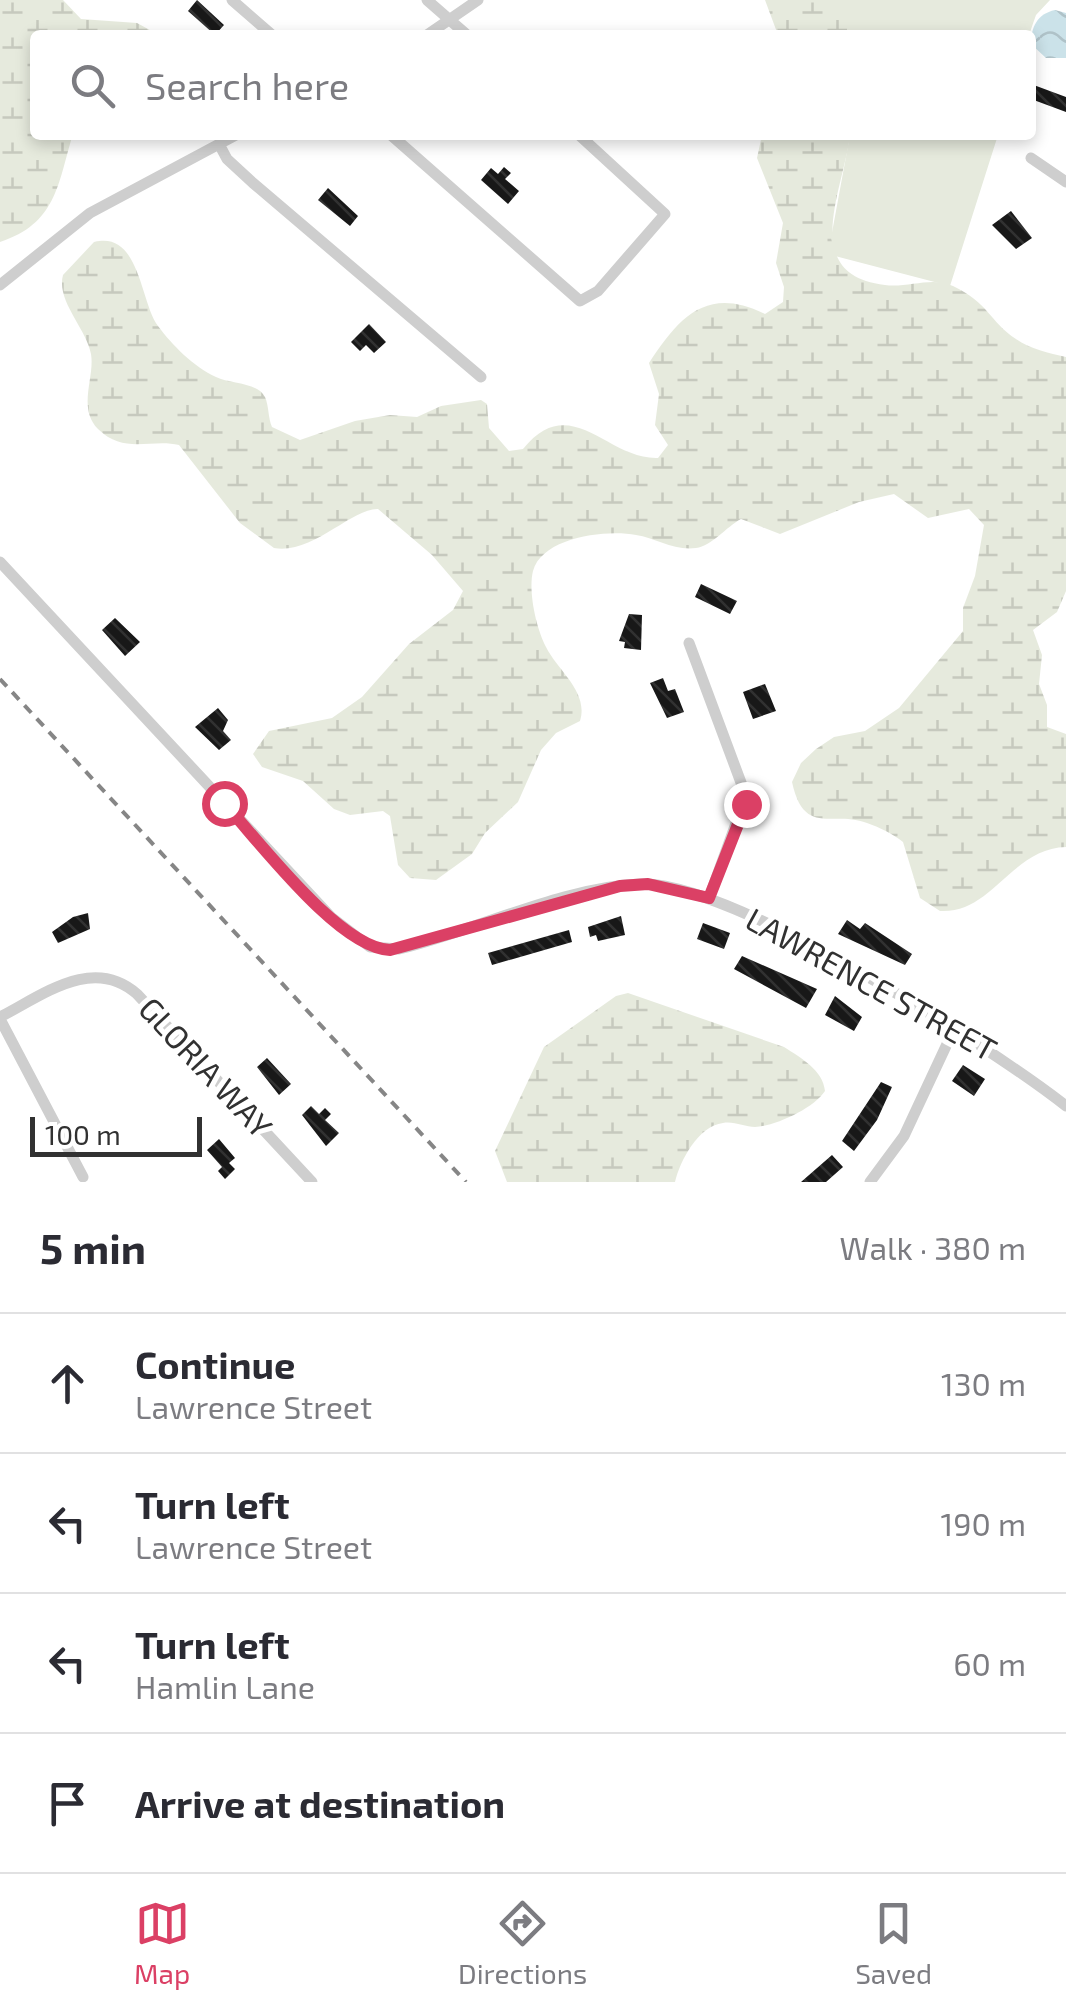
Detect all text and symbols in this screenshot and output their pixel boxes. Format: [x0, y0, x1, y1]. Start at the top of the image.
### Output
search box [30, 30, 1036, 140]
icon: search [65, 58, 120, 113]
text: Search here [145, 62, 349, 108]
route start [202, 781, 248, 827]
route end [724, 782, 770, 828]
street label: LAWRENCE STREET [740, 899, 1004, 1068]
street label: GLORIA WAY [132, 989, 281, 1144]
scale bar [30, 1112, 202, 1156]
text: 100 m [45, 1117, 121, 1151]
text: 5 min [40, 1222, 146, 1272]
text: Walk · 380 m [840, 1228, 1026, 1266]
text: Continue [135, 1341, 295, 1387]
icon: ahead [40, 1356, 95, 1411]
text: 130 m [941, 1364, 1026, 1402]
text: Lawrence Street [135, 1387, 372, 1425]
text: Turn left [135, 1481, 290, 1527]
icon: left [40, 1496, 95, 1551]
text: 190 m [940, 1504, 1026, 1542]
text: Lawrence Street [135, 1527, 372, 1565]
text: Turn left [135, 1621, 290, 1667]
icon: left [40, 1636, 95, 1691]
text: 60 m [953, 1644, 1026, 1682]
text: Hamlin Lane [135, 1667, 315, 1705]
icon: arrive [40, 1776, 95, 1831]
text: Arrive at destination [135, 1780, 505, 1826]
tab: Map [134, 1896, 190, 1990]
tab: Directions [458, 1896, 587, 1990]
tab: Saved [855, 1896, 932, 1990]

